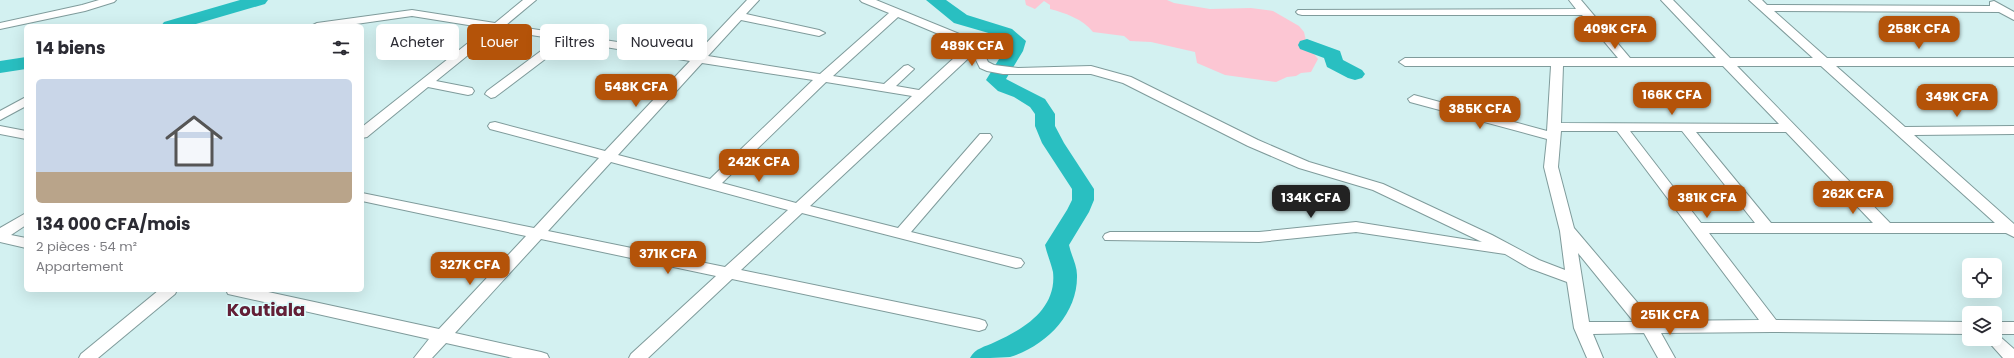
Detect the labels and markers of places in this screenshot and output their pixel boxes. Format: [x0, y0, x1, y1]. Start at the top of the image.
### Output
pin: 409K CFA [1574, 16, 1656, 50]
pin: 258K CFA [1878, 16, 1960, 50]
pin: 489K CFA [931, 33, 1013, 67]
pin: 548K CFA [595, 74, 677, 108]
pin: 166K CFA [1631, 82, 1713, 116]
pin: 349K CFA [1916, 84, 1998, 118]
pin: 385K CFA [1439, 96, 1521, 130]
pin: 242K CFA [718, 149, 800, 183]
pin: 262K CFA [1812, 181, 1894, 215]
pin: 134K CFA [1270, 185, 1352, 219]
pin: 381K CFA [1666, 185, 1748, 219]
pin: 371K CFA [627, 241, 709, 275]
pin: 327K CFA [429, 252, 511, 286]
pin: 251K CFA [1629, 302, 1711, 336]

